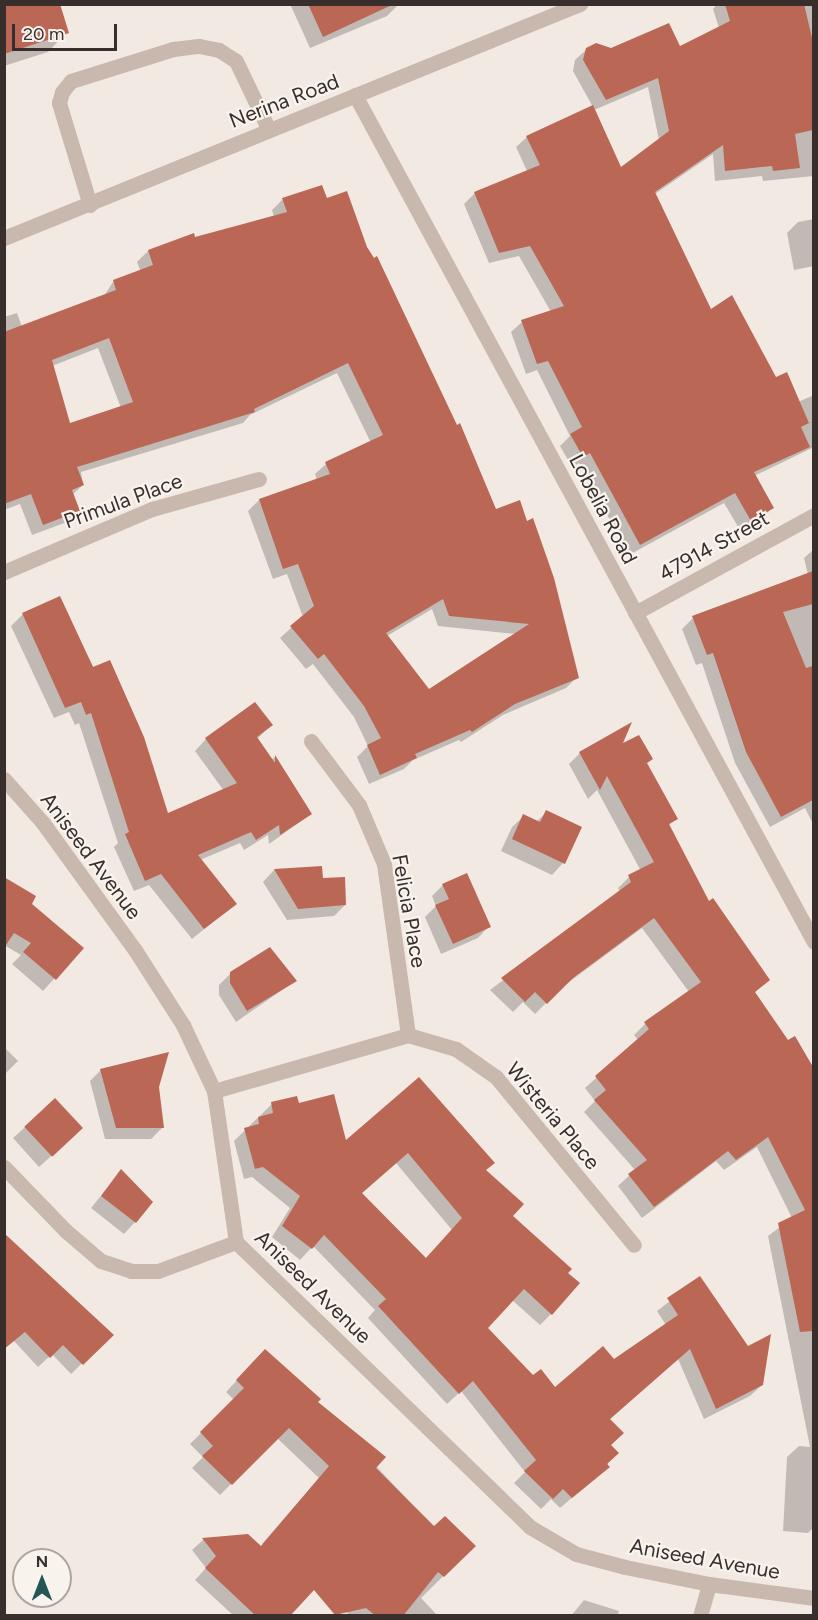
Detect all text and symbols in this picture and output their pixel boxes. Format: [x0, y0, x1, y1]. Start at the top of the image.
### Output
scale bar [15, 12, 120, 50]
text: 20 m [23, 23, 64, 45]
street label: Nerina Road [226, 69, 342, 133]
street label: Lobelia Road [564, 450, 642, 568]
street label: Primula Place [60, 468, 186, 534]
street label: 47914 Street [655, 505, 773, 587]
street label: Aniseed Avenue [35, 788, 147, 924]
street label: Felicia Place [387, 852, 431, 970]
street label: Wisteria Place [501, 1057, 605, 1175]
street label: Aniseed Avenue [250, 1225, 376, 1349]
street label: Aniseed Avenue [628, 1533, 782, 1585]
north arrow [12, 1548, 72, 1608]
text: N [36, 1552, 48, 1571]

